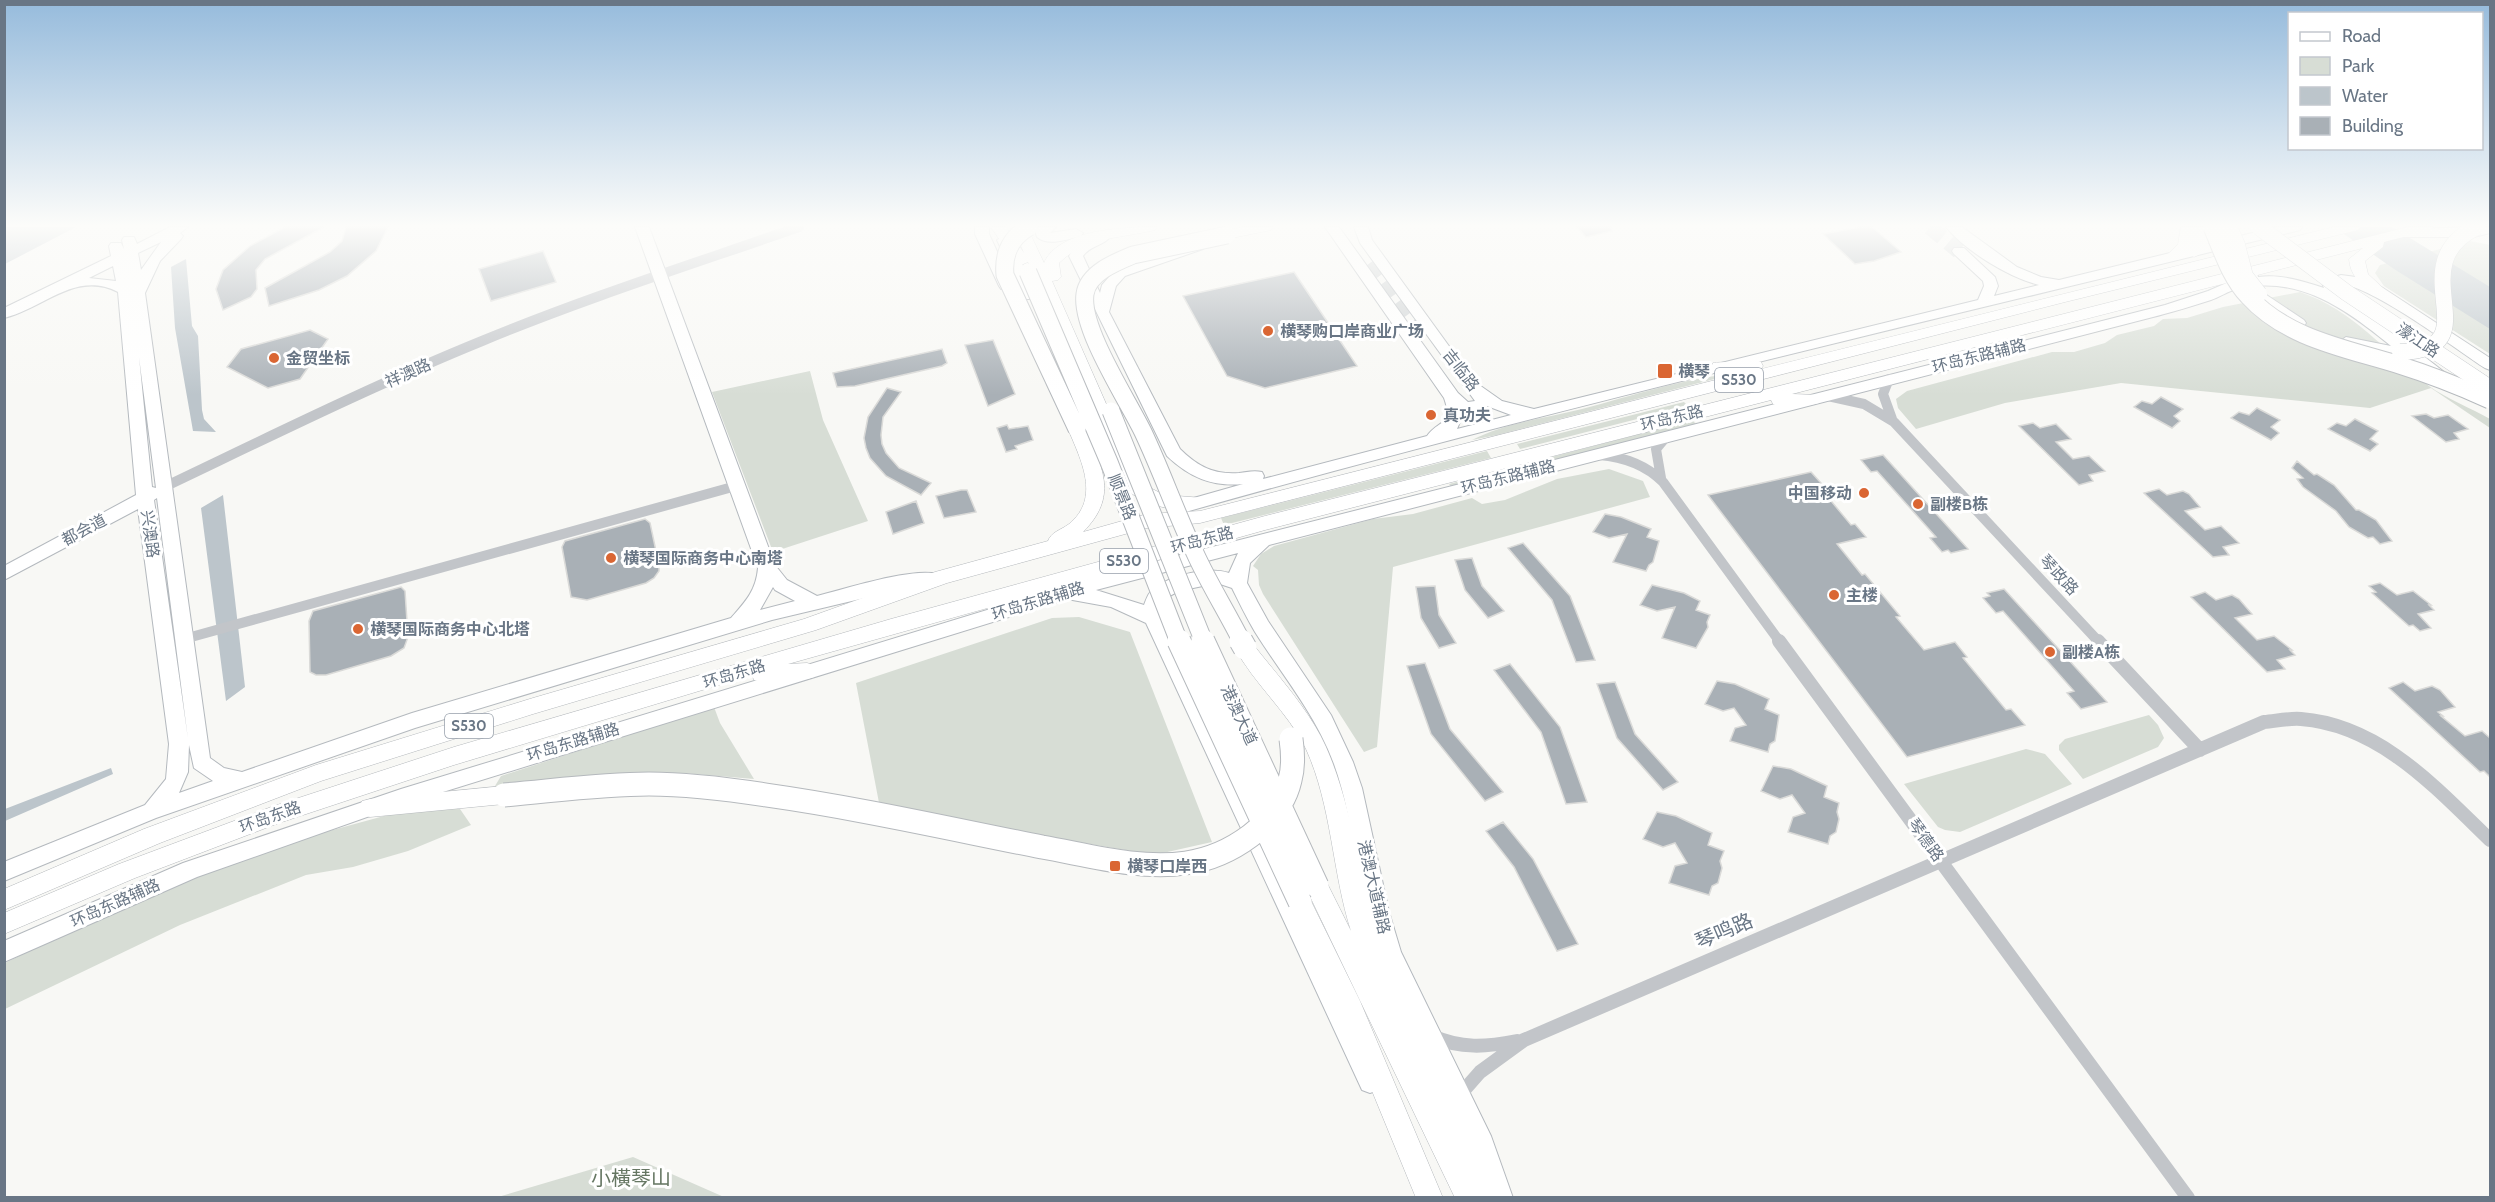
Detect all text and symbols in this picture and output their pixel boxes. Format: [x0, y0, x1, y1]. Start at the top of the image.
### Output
legend [2288, 12, 2483, 150]
text: Road [2342, 25, 2381, 47]
text: Park [2342, 55, 2375, 77]
text: Water [2342, 85, 2388, 107]
text: Building [2342, 115, 2404, 137]
street label: 濠江路 [2393, 319, 2443, 361]
place label: 横琴购口岸商业广场 [1280, 322, 1424, 341]
marker: 横琴购口岸商业广场 [1261, 324, 1275, 338]
street label: 环岛东路辅路 [1930, 335, 2028, 377]
street label: 吉临路 [1439, 345, 1483, 395]
place label: 金贸坐标 [286, 349, 350, 368]
marker: 金贸坐标 [267, 351, 281, 365]
street label: 祥澳路 [382, 355, 434, 391]
marker: 横琴 [1656, 362, 1674, 380]
place label: 横琴 [1678, 362, 1710, 381]
road number: S530 [1715, 368, 1763, 392]
street label: 环岛东路 [1639, 401, 1705, 435]
place label: 真功夫 [1443, 406, 1491, 425]
marker: 真功夫 [1424, 408, 1438, 422]
street label: 环岛东路辅路 [1459, 456, 1557, 498]
street label: 顺景路 [1104, 471, 1140, 523]
place label: 中国移动 [1788, 484, 1852, 503]
marker: 中国移动 [1857, 486, 1871, 500]
place label: 副楼B栋 [1930, 495, 1988, 514]
marker: 副楼B栋 [1911, 497, 1925, 511]
street label: 兴澳路 [137, 509, 163, 559]
street label: 都会道 [58, 510, 110, 550]
street label: 环岛东路 [1169, 523, 1235, 557]
place label: 横琴国际商务中心南塔 [623, 549, 783, 568]
road number: S530 [1100, 549, 1148, 573]
marker: 横琴国际商务中心南塔 [604, 551, 618, 565]
street label: 琴政路 [2036, 551, 2082, 599]
street label: 环岛东路辅路 [989, 578, 1087, 624]
place label: 主楼 [1846, 586, 1878, 605]
marker: 主楼 [1827, 588, 1841, 602]
place label: 横琴国际商务中心北塔 [370, 620, 530, 639]
marker: 横琴国际商务中心北塔 [351, 622, 365, 636]
place label: 副楼A栋 [2062, 643, 2120, 662]
marker: 副楼A栋 [2043, 645, 2057, 659]
street label: 环岛东路 [701, 656, 767, 692]
street label: 港澳大道 [1217, 682, 1261, 748]
road number: S530 [445, 714, 493, 738]
street label: 环岛东路辅路 [524, 719, 622, 765]
street label: 环岛东路 [237, 797, 303, 837]
street label: 琴德路 [1904, 815, 1948, 865]
street label: 港澳大道辅路 [1354, 838, 1394, 936]
place label: 横琴口岸西 [1127, 857, 1207, 876]
marker: 横琴口岸西 [1108, 859, 1122, 873]
street label: 环岛东路辅路 [67, 875, 163, 931]
street label: 琴鸣路 [1692, 908, 1756, 954]
park label: 小橫琴山 [591, 1166, 671, 1190]

